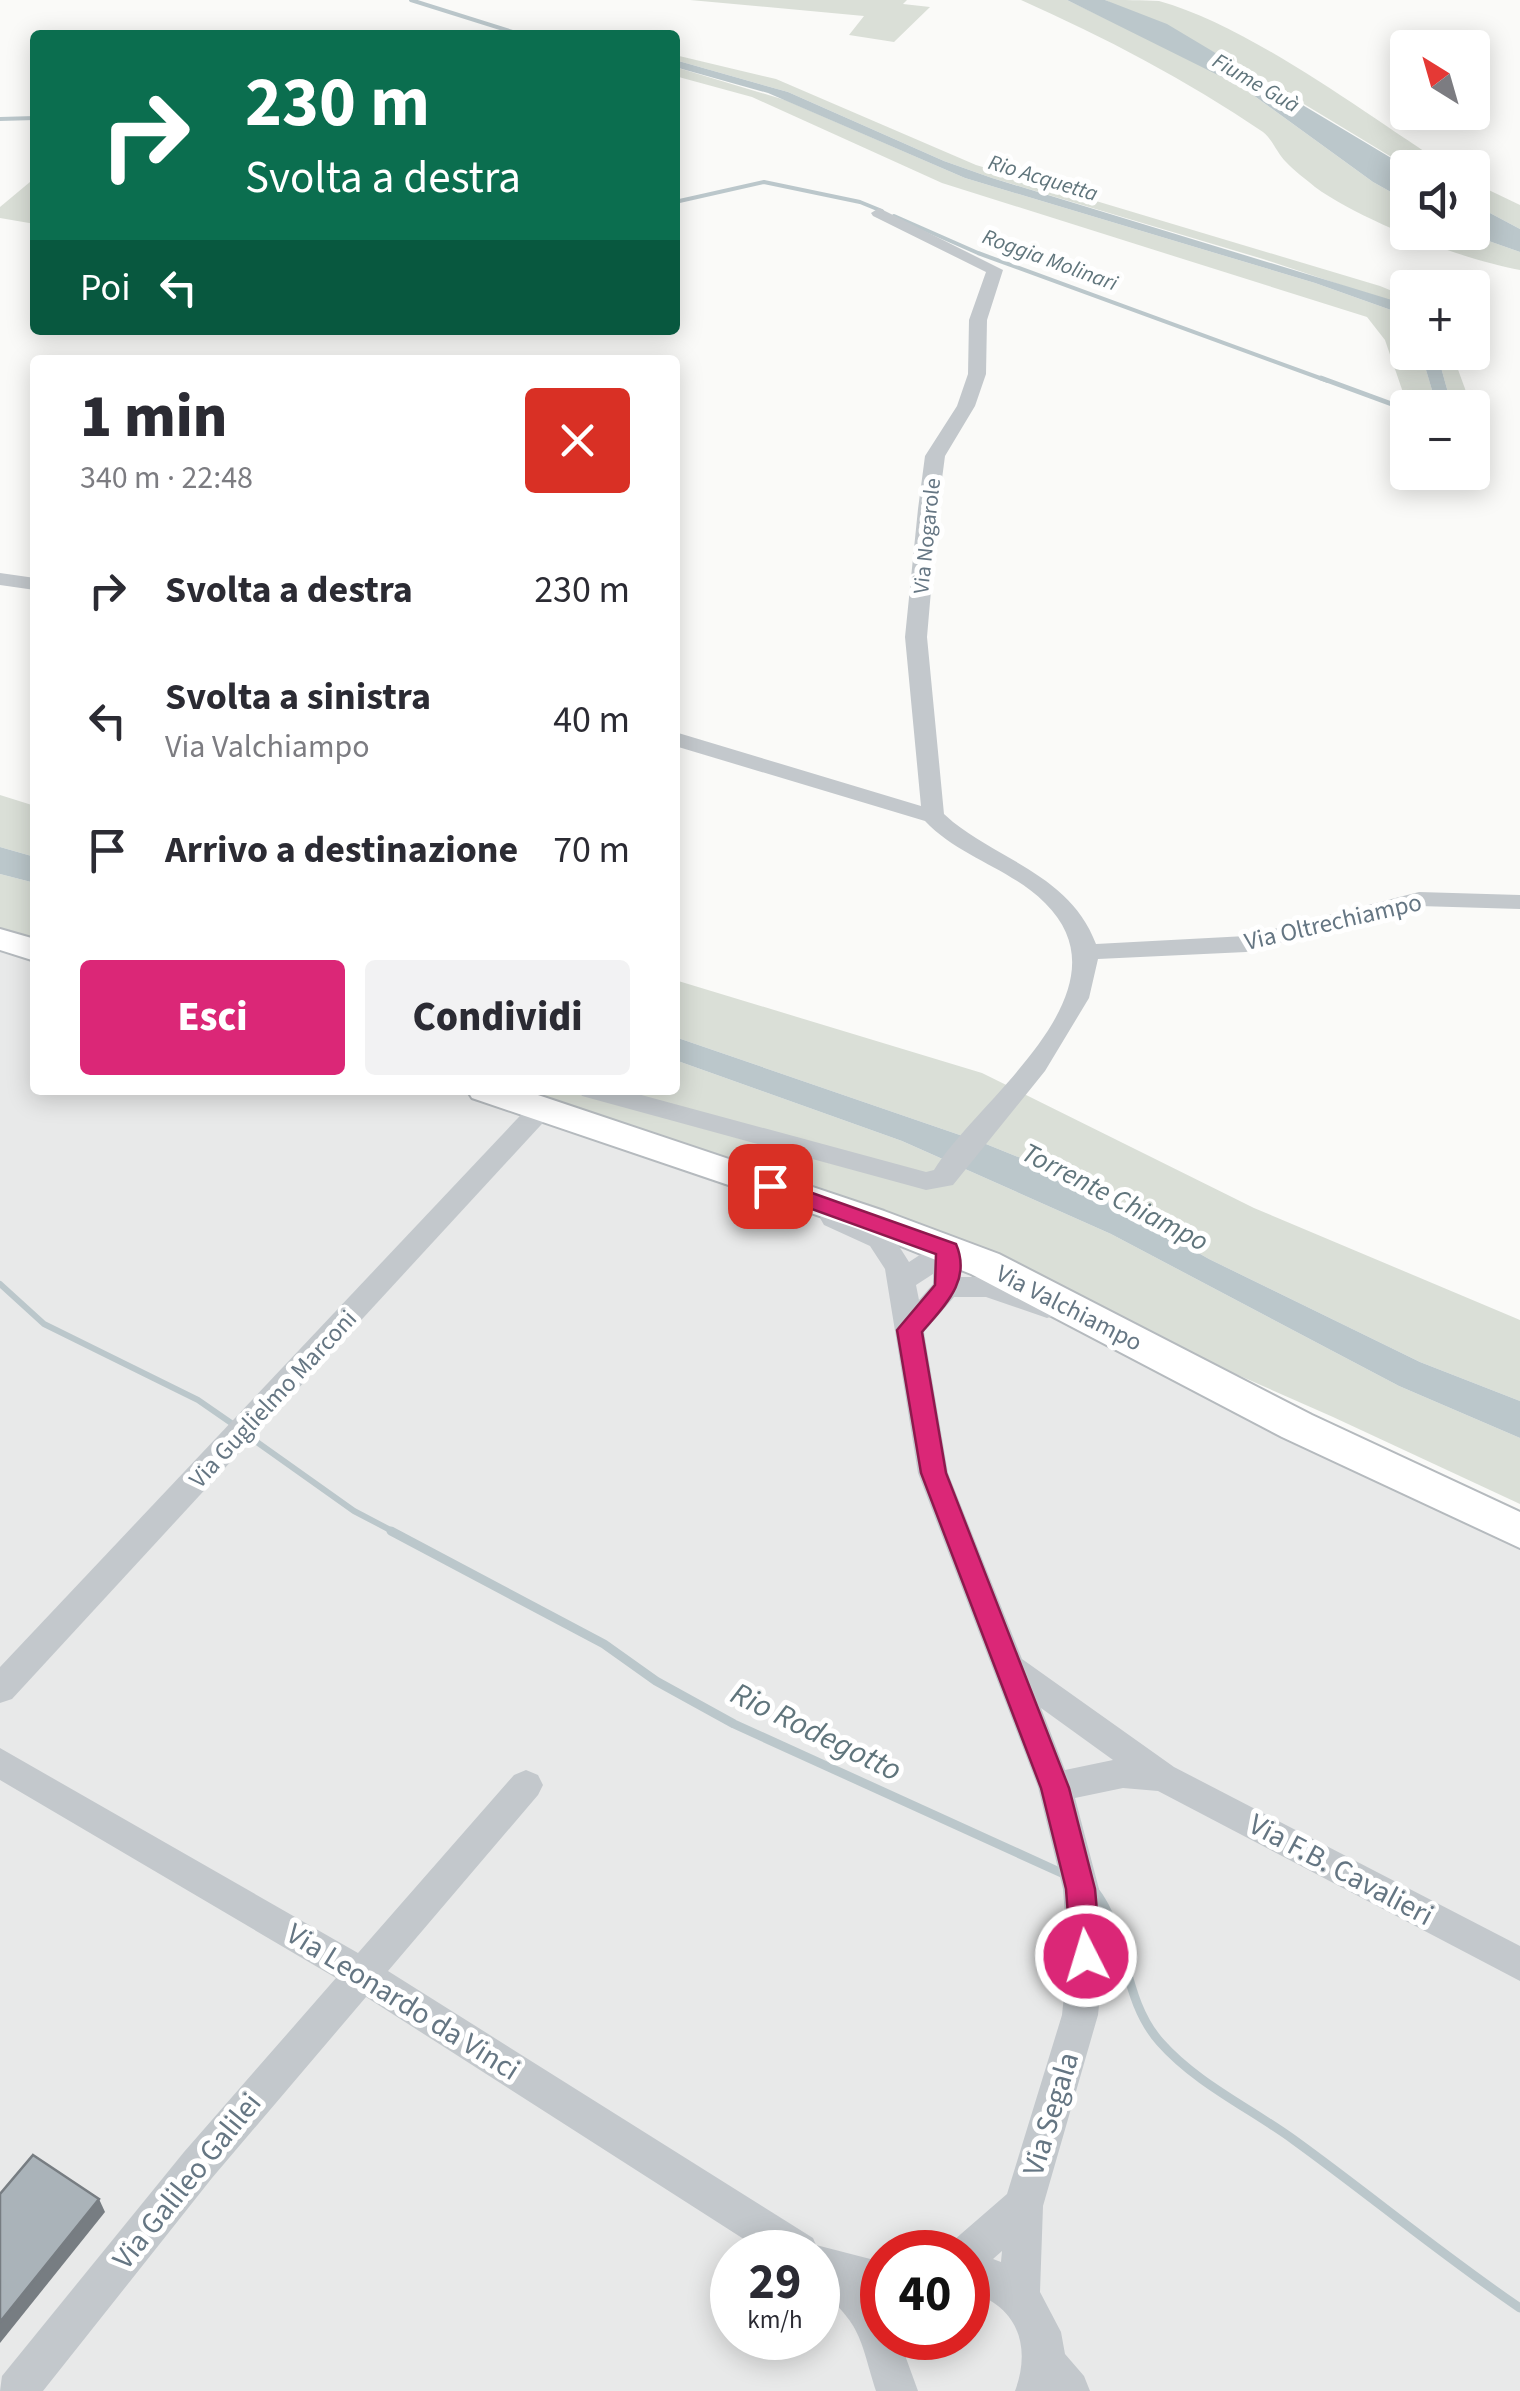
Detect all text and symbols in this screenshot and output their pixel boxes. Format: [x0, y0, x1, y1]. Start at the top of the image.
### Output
north arrow [1390, 30, 1490, 130]
map controls [1390, 30, 1490, 490]
water label: Fiume Guà [1206, 45, 1306, 121]
text: 230 m [245, 53, 430, 153]
icon: right [80, 70, 210, 200]
text: Svolta a destra [245, 146, 521, 210]
water label: Rio Acquetta [984, 146, 1102, 210]
button: sound [1390, 150, 1490, 250]
water label: Roggia Molinari [978, 221, 1123, 300]
icon: left [151, 260, 206, 315]
text: Poi [80, 261, 131, 315]
button: + [1390, 270, 1490, 370]
text: 1 min [80, 375, 227, 460]
button: close [525, 388, 630, 493]
button: − [1390, 390, 1490, 490]
text: 340 m · 22:48 [80, 455, 253, 501]
street label: Via Nogarole [905, 477, 949, 595]
icon: right [80, 563, 135, 618]
text: Svolta a destra [165, 563, 413, 617]
text: 230 m [534, 563, 630, 617]
text: Svolta a sinistra [165, 670, 431, 724]
icon: left [80, 693, 135, 748]
text: 40 m [553, 693, 630, 747]
text: Via Valchiampo [165, 724, 370, 770]
icon: arrive [80, 823, 135, 878]
text: Arrivo a destinazione [165, 823, 518, 877]
text: 70 m [553, 823, 630, 877]
street label: Via Oltrechiampo [1241, 884, 1425, 960]
button: Esci [80, 960, 345, 1075]
button: Condividi [365, 960, 630, 1075]
water label: Torrente Chiampo [1015, 1133, 1215, 1261]
pin [728, 1144, 813, 1229]
icon: arrive [743, 1159, 798, 1214]
street label: Via Valchiampo [990, 1256, 1148, 1360]
street label: Via Guglielmo Marconi [181, 1302, 365, 1496]
water label: Rio Rodegotto [723, 1671, 909, 1793]
street label: Via F.B. Cavalieri [1241, 1803, 1441, 1937]
position arrow [1034, 1904, 1138, 2008]
street label: Via Leonardo da Vinci [278, 1913, 528, 2091]
street label: Via Segala [1012, 2047, 1090, 2181]
street label: Via Galileo Galilei [102, 2084, 272, 2278]
speed limit sign: 40 [860, 2230, 990, 2360]
text: 29 [749, 2247, 801, 2318]
text: km/h [747, 2302, 803, 2338]

